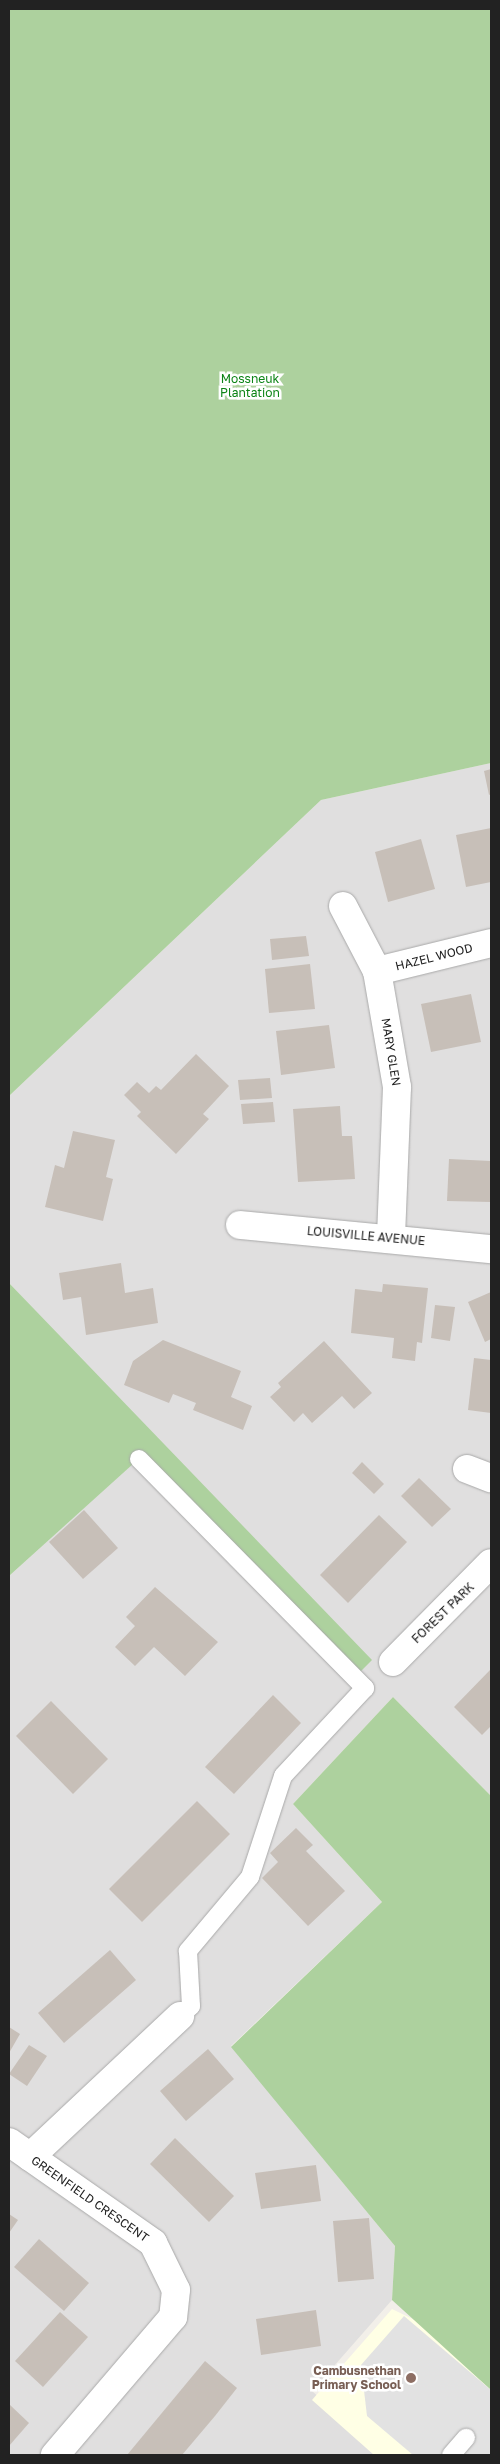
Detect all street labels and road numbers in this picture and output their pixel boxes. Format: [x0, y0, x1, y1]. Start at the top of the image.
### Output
street label: HAZEL WOOD [394, 940, 474, 974]
street label: MARY GLEN [379, 1017, 403, 1087]
street label: LOUISVILLE AVENUE [306, 1224, 426, 1248]
street label: FOREST PARK [409, 1580, 477, 1646]
street label: GREENFIELD CRESCENT [28, 2153, 152, 2245]

